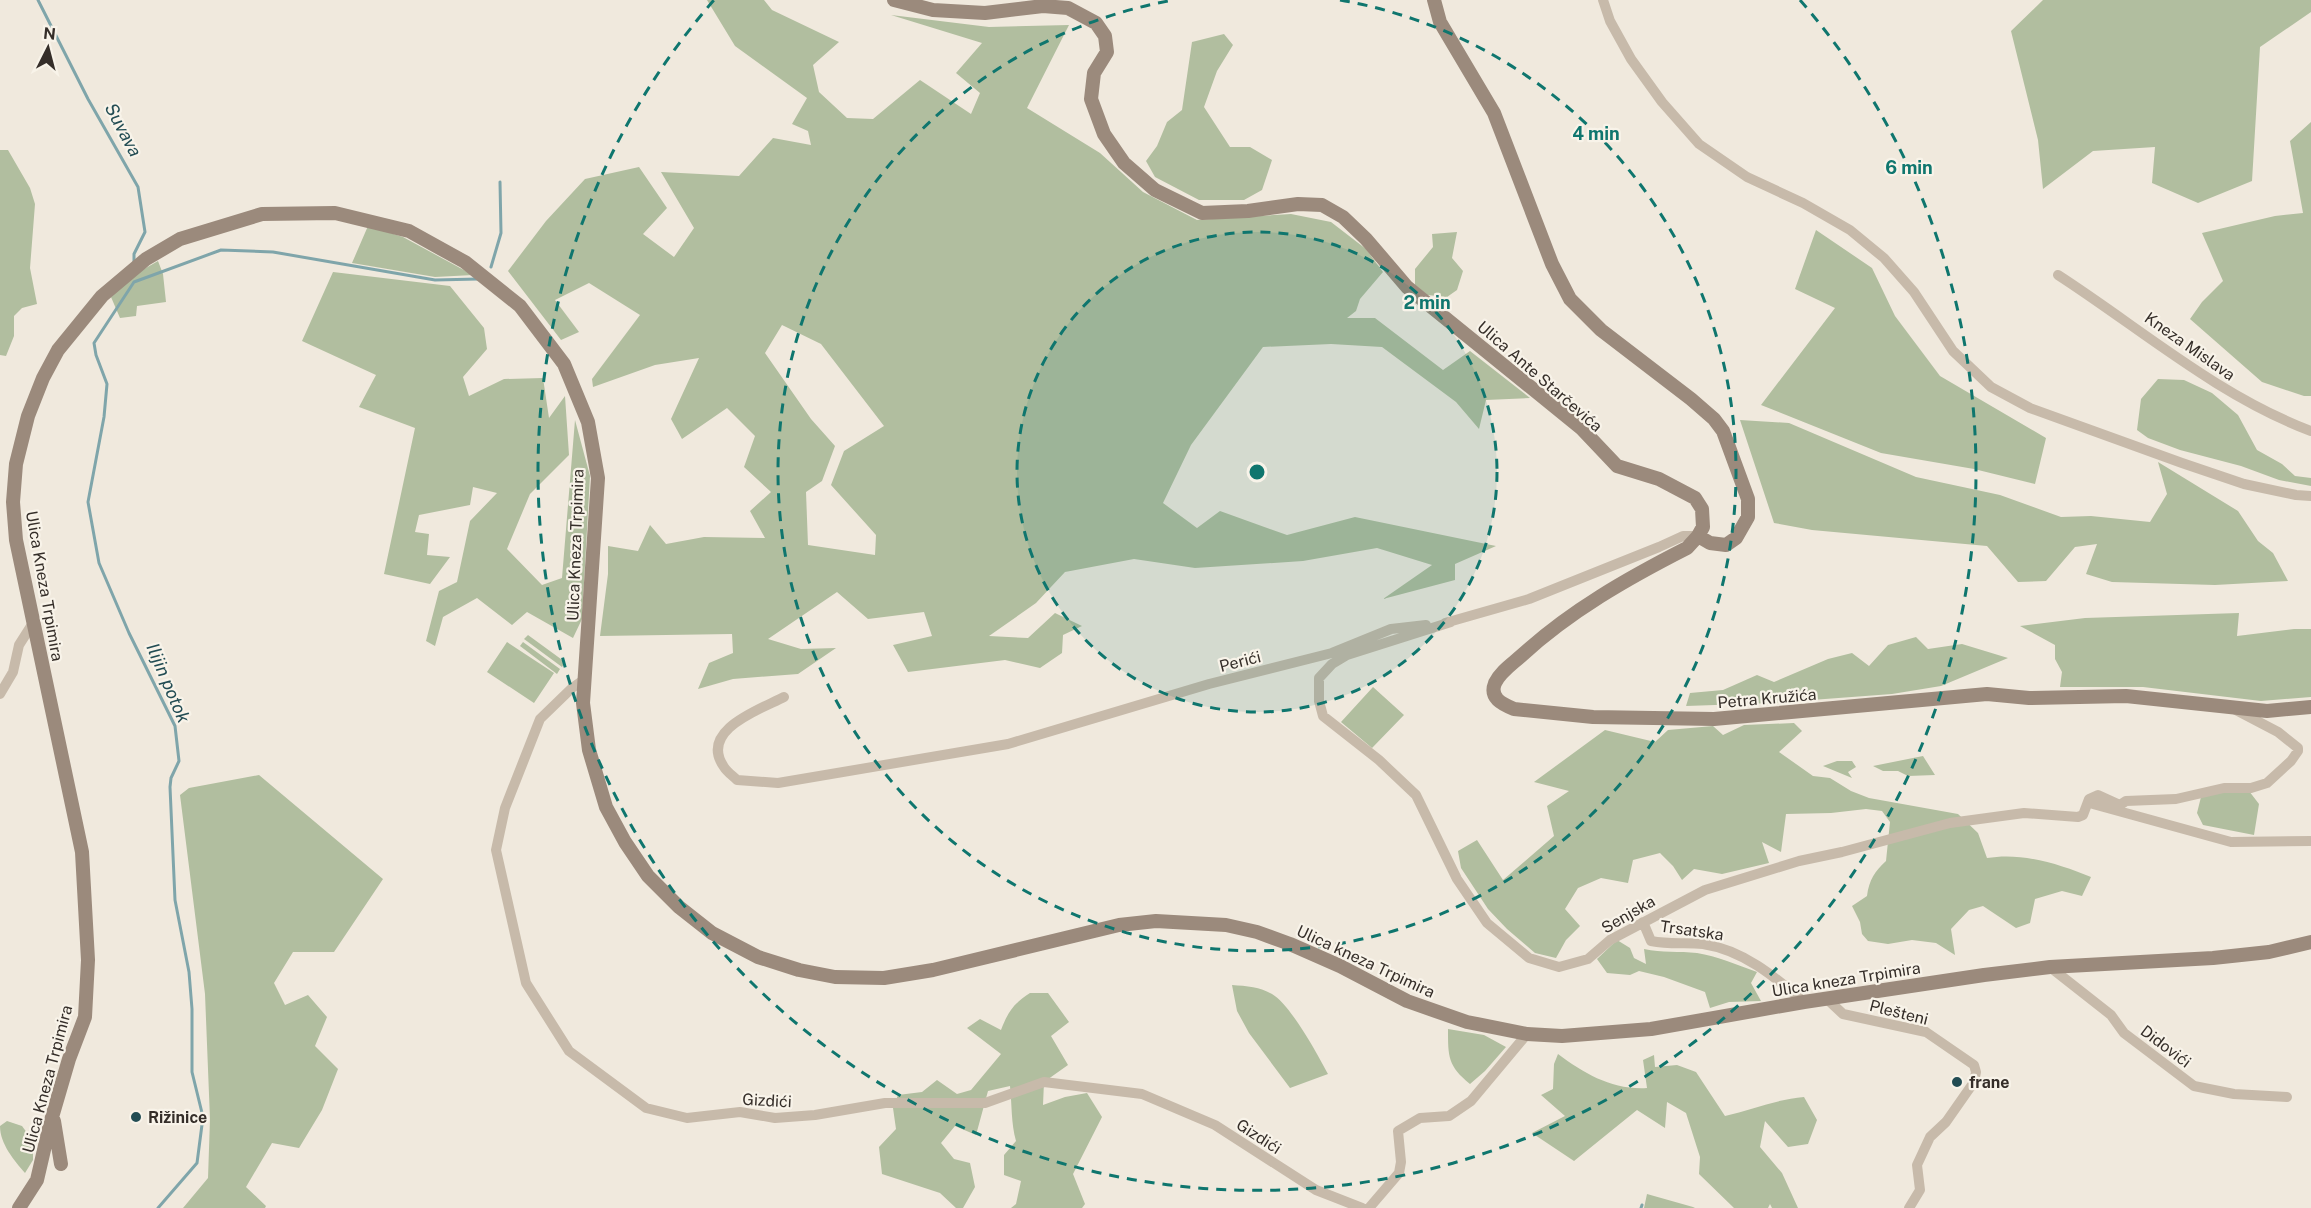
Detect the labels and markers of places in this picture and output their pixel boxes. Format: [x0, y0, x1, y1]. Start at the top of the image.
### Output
centre of rings [1247, 462, 1267, 482]
place label: frane [1969, 1073, 2010, 1092]
marker: frane [1950, 1075, 1964, 1089]
place label: Rižinice [148, 1108, 207, 1127]
marker: Rižinice [129, 1110, 143, 1124]

